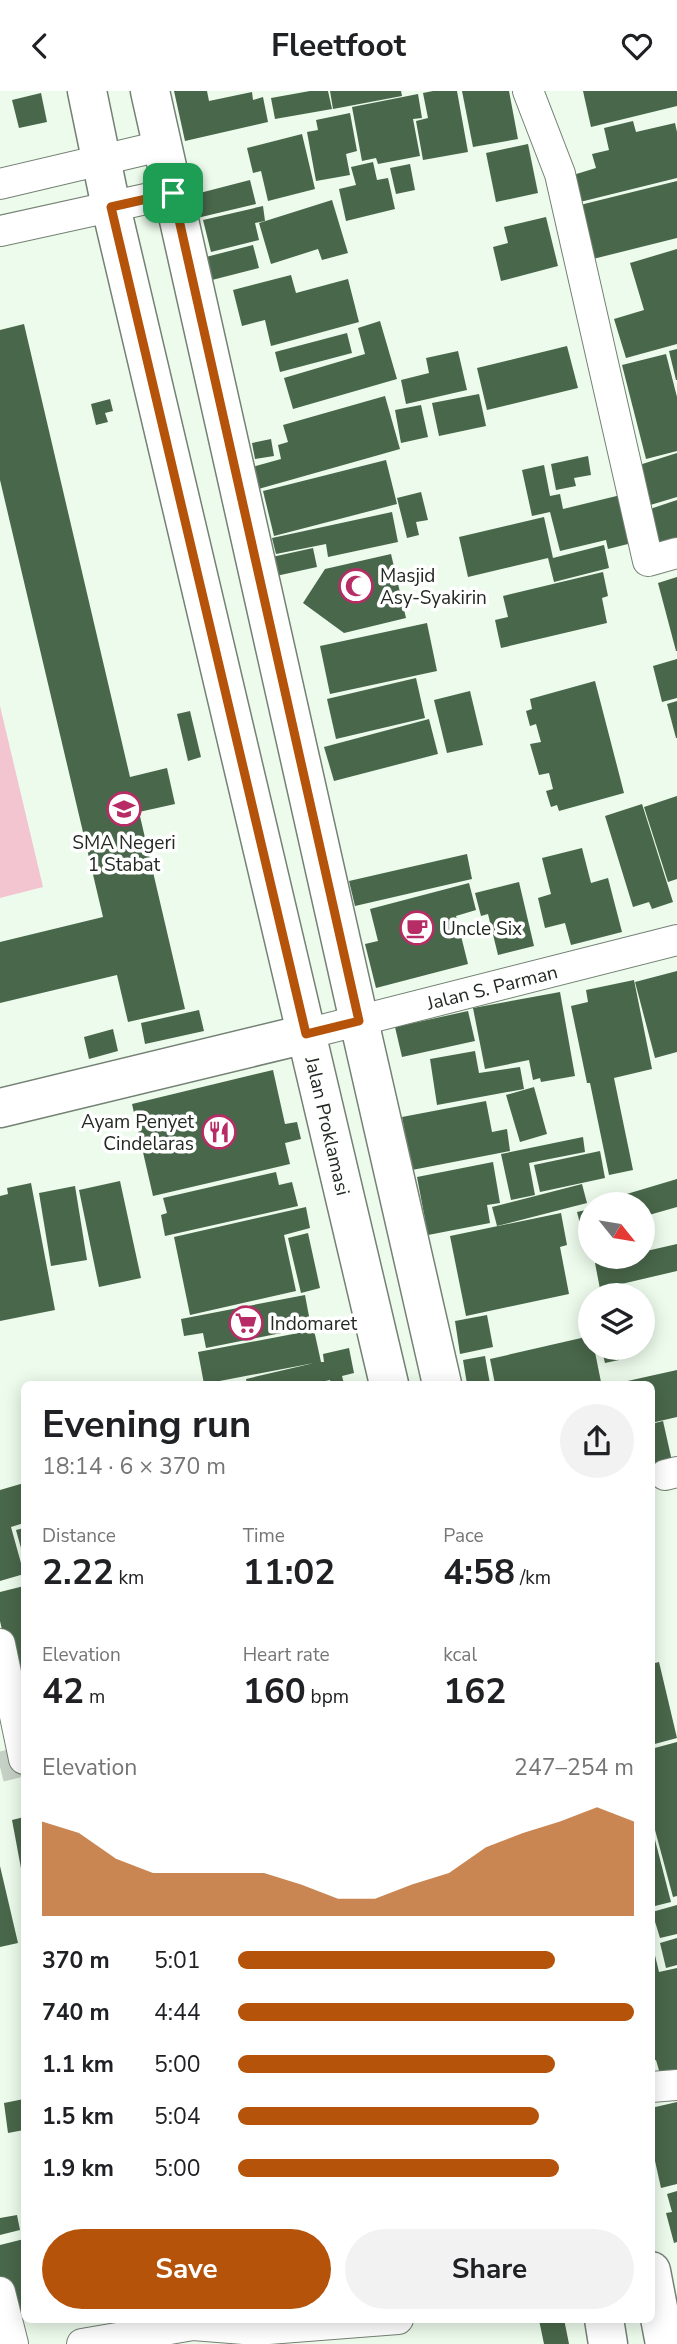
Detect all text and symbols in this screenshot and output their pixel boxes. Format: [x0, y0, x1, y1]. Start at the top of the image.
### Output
text: Fleetfoot [271, 24, 406, 67]
icon: back [21, 27, 59, 65]
icon: heart [618, 27, 656, 65]
pin [143, 163, 203, 223]
icon: arrive [154, 174, 192, 212]
place label: Masjid Asy-Syakirin [380, 563, 487, 611]
mosque icon: Masjid Asy-Syakirin [337, 567, 375, 605]
school or university icon: SMA Negeri 1 Stabat [105, 790, 143, 828]
place label: SMA Negeri 1 Stabat [72, 830, 176, 878]
cafe icon: Uncle Six [398, 909, 436, 947]
place label: Uncle Six [442, 916, 522, 942]
street label: Jalan S. Parman [423, 959, 560, 1017]
street label: Jalan Proklamasi [298, 1053, 356, 1198]
place label: Ayam Penyet Cindelaras [81, 1109, 194, 1157]
restaurant icon: Ayam Penyet Cindelaras [200, 1113, 238, 1151]
north arrow [578, 1192, 654, 1269]
map controls [578, 1192, 655, 1360]
button: layers [578, 1283, 655, 1360]
supermarket icon: Indomaret [227, 1304, 265, 1342]
place label: Indomaret [270, 1311, 357, 1337]
text: Evening run [42, 1399, 251, 1450]
button: share [560, 1404, 634, 1478]
text: 18:14 · 6 × 370 m [42, 1451, 226, 1482]
text: Distance [42, 1523, 116, 1549]
text: Time [243, 1523, 285, 1549]
text: Pace [443, 1523, 484, 1549]
text: 2.22 [42, 1549, 114, 1596]
text: 11:02 [243, 1549, 335, 1596]
text: 4:58 [443, 1549, 515, 1596]
text: km [114, 1565, 144, 1591]
text: /km [515, 1565, 551, 1591]
text: Elevation [42, 1642, 121, 1668]
text: Heart rate [243, 1642, 330, 1668]
text: kcal [443, 1642, 477, 1668]
text: 42 [42, 1668, 84, 1715]
text: 160 [243, 1668, 306, 1715]
text: 162 [443, 1668, 506, 1715]
text: m [84, 1684, 105, 1710]
text: bpm [306, 1684, 349, 1710]
text: Elevation [42, 1752, 137, 1783]
text: 247–254 m [514, 1752, 634, 1783]
text: 370 m [42, 1945, 110, 1976]
text: 5:01 [154, 1945, 201, 1976]
text: 740 m [42, 1997, 110, 2028]
text: 4:44 [154, 1997, 201, 2028]
text: 1.1 km [42, 2049, 114, 2080]
text: 5:00 [154, 2049, 201, 2080]
text: 1.5 km [42, 2101, 114, 2132]
text: 5:04 [154, 2101, 201, 2132]
text: 1.9 km [42, 2153, 114, 2184]
text: 5:00 [154, 2153, 201, 2184]
button: Save [42, 2229, 331, 2309]
button: Share [345, 2229, 634, 2309]

